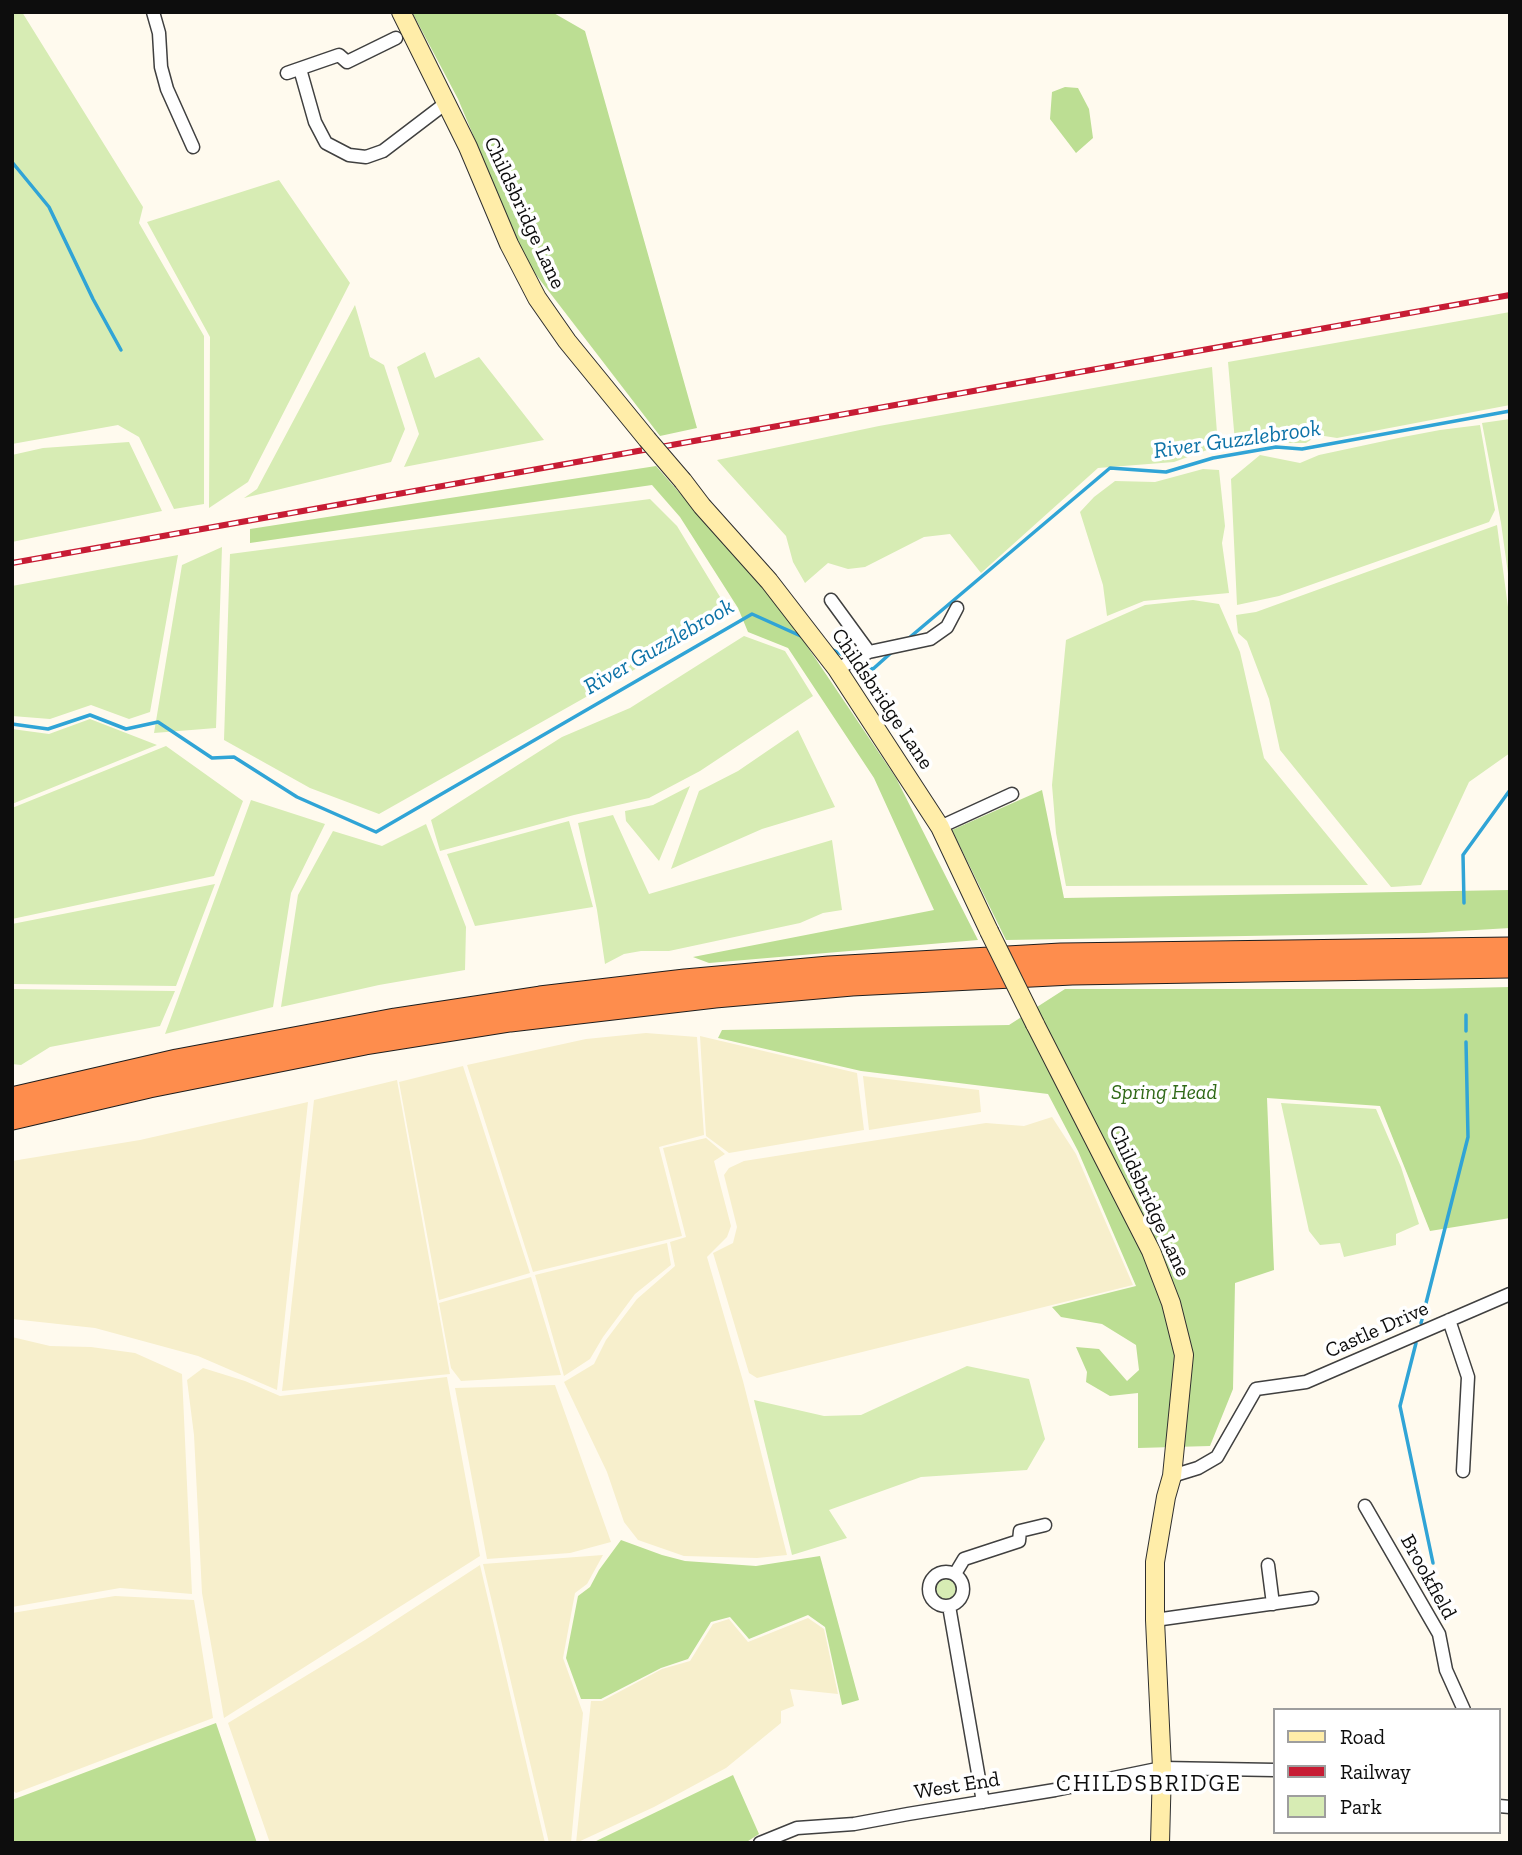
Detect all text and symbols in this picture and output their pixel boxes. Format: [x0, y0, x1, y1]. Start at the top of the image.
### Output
street label: Childsbridge Lane [478, 133, 570, 293]
water label: River Guzzlebrook [1152, 415, 1322, 465]
water label: River Guzzlebrook [579, 593, 739, 701]
street label: Childsbridge Lane [826, 624, 938, 774]
park label: Spring Head [1111, 1080, 1217, 1106]
street label: Childsbridge Lane [1103, 1121, 1195, 1281]
street label: Castle Drive [1321, 1296, 1433, 1364]
street label: Brookfield [1394, 1530, 1462, 1624]
legend [1274, 1708, 1501, 1834]
text: Road [1340, 1724, 1385, 1749]
text: Railway [1340, 1759, 1411, 1784]
street label: West End [912, 1767, 1002, 1805]
district label: CHILDSBRIDGE [1058, 1770, 1240, 1798]
text: Park [1340, 1794, 1382, 1819]

